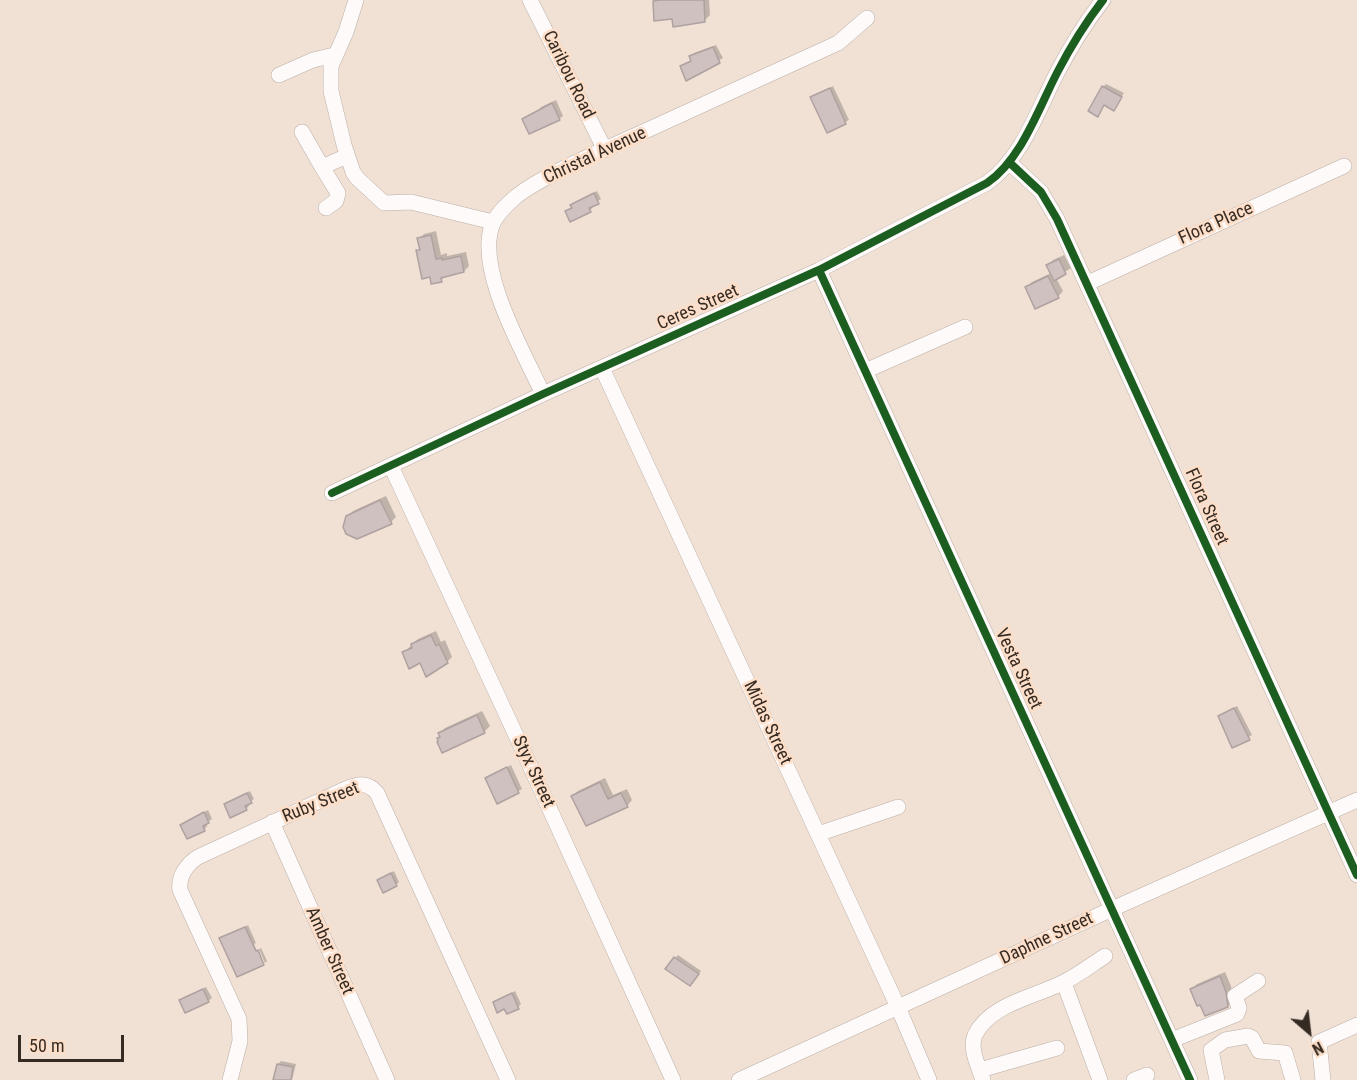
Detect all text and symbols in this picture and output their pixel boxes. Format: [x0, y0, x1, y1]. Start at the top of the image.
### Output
street label: Caribou Road [537, 27, 599, 123]
street label: Christal Avenue [540, 123, 650, 189]
street label: Flora Place [1175, 198, 1257, 250]
street label: Ceres Street [654, 280, 742, 336]
street label: Flora Street [1179, 465, 1233, 549]
street label: Vesta Street [990, 625, 1046, 713]
street label: Midas Street [738, 678, 796, 768]
street label: Styx Street [507, 733, 559, 811]
street label: Ruby Street [279, 778, 363, 828]
street label: Amber Street [300, 904, 358, 998]
street label: Daphne Street [997, 908, 1097, 970]
north arrow [1279, 1002, 1339, 1062]
scale bar [21, 1023, 128, 1061]
text: 50 m [29, 1035, 64, 1056]
text: N [1309, 1038, 1326, 1059]

